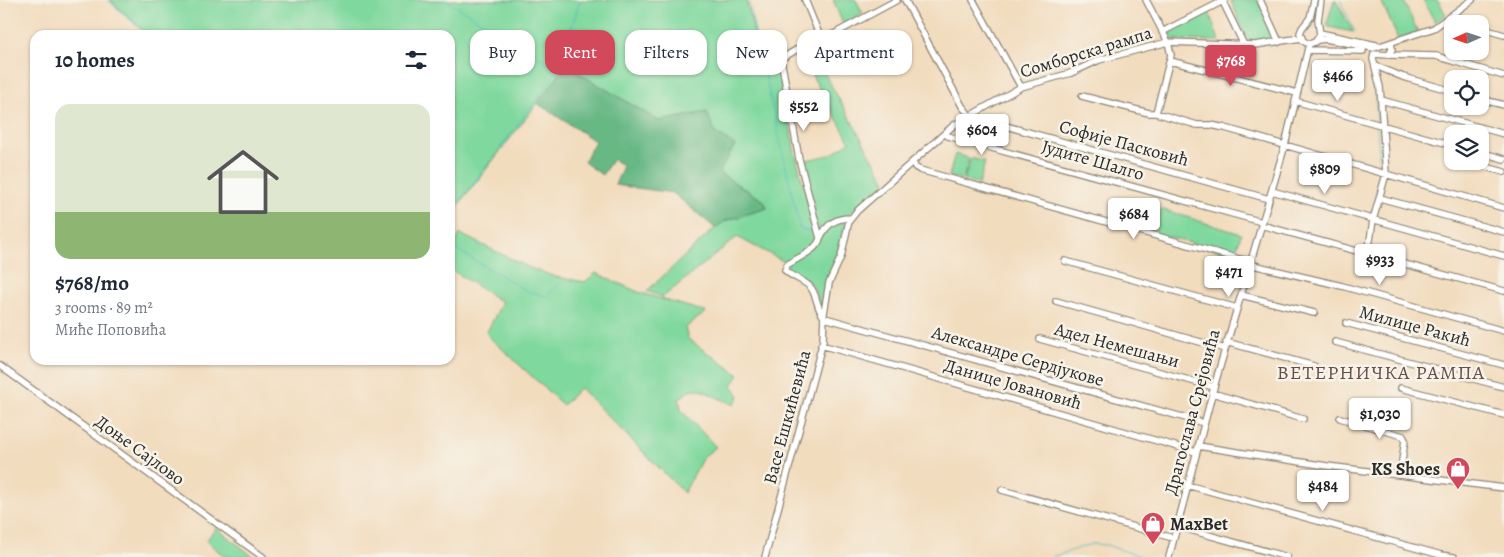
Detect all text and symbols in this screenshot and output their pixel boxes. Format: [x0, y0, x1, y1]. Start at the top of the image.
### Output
north arrow [1444, 15, 1489, 60]
map controls [1444, 15, 1489, 170]
street label: Сомборска рампа [1017, 20, 1156, 84]
chip: Buy [470, 30, 535, 75]
chip: Rent [545, 30, 615, 75]
chip: Filters [625, 30, 707, 75]
chip: New [717, 30, 787, 75]
chip: Apartment [797, 30, 912, 75]
pin: $768 [1201, 44, 1261, 87]
text: 10 homes [55, 46, 135, 74]
icon: filters [402, 46, 430, 74]
text: $768 [1216, 50, 1246, 72]
pin: $466 [1308, 59, 1368, 102]
text: $466 [1323, 65, 1353, 87]
button: locate [1444, 70, 1489, 115]
pin: $552 [774, 90, 834, 132]
text: $552 [790, 95, 818, 117]
pin: $604 [952, 114, 1012, 156]
street label: Софије Пасковић [1057, 114, 1192, 172]
text: $604 [967, 119, 997, 141]
button: layers [1444, 125, 1489, 170]
street label: Јудите Шалго [1039, 134, 1147, 186]
icon: home [198, 137, 288, 227]
pin: $809 [1295, 152, 1355, 195]
text: $809 [1310, 158, 1340, 180]
pin: $684 [1104, 198, 1164, 240]
text: $684 [1119, 203, 1149, 225]
pin: $933 [1350, 244, 1410, 286]
text: $933 [1366, 249, 1394, 271]
pin: $471 [1199, 256, 1259, 298]
text: $471 [1215, 261, 1243, 283]
text: $768/mo [55, 269, 129, 297]
text: 3 rooms · 89 m² [55, 297, 153, 319]
street label: Милице Ракић [1357, 300, 1474, 352]
street label: Адел Немешањи [1051, 317, 1182, 373]
text: Миће Поповића [55, 319, 166, 341]
street label: Александре Сердјукове [928, 320, 1107, 392]
street label: Драгослава Срејовића [1158, 326, 1226, 498]
street label: Васе Ешкићевића [758, 347, 817, 487]
street label: Данице Јовановић [941, 353, 1085, 415]
district label: ВЕТЕРНИЧКА РАМПА [1277, 359, 1485, 386]
pin: $1,030 [1339, 398, 1421, 440]
text: $1,030 [1360, 403, 1400, 425]
street label: Доње Сајлово [90, 409, 190, 491]
shop icon: KS Shoes [1445, 456, 1471, 490]
place label: KS Shoes [1371, 457, 1440, 481]
pin: $484 [1293, 470, 1353, 512]
text: $484 [1308, 475, 1338, 497]
shop icon: MaxBet [1140, 511, 1166, 545]
place label: MaxBet [1170, 512, 1228, 536]

